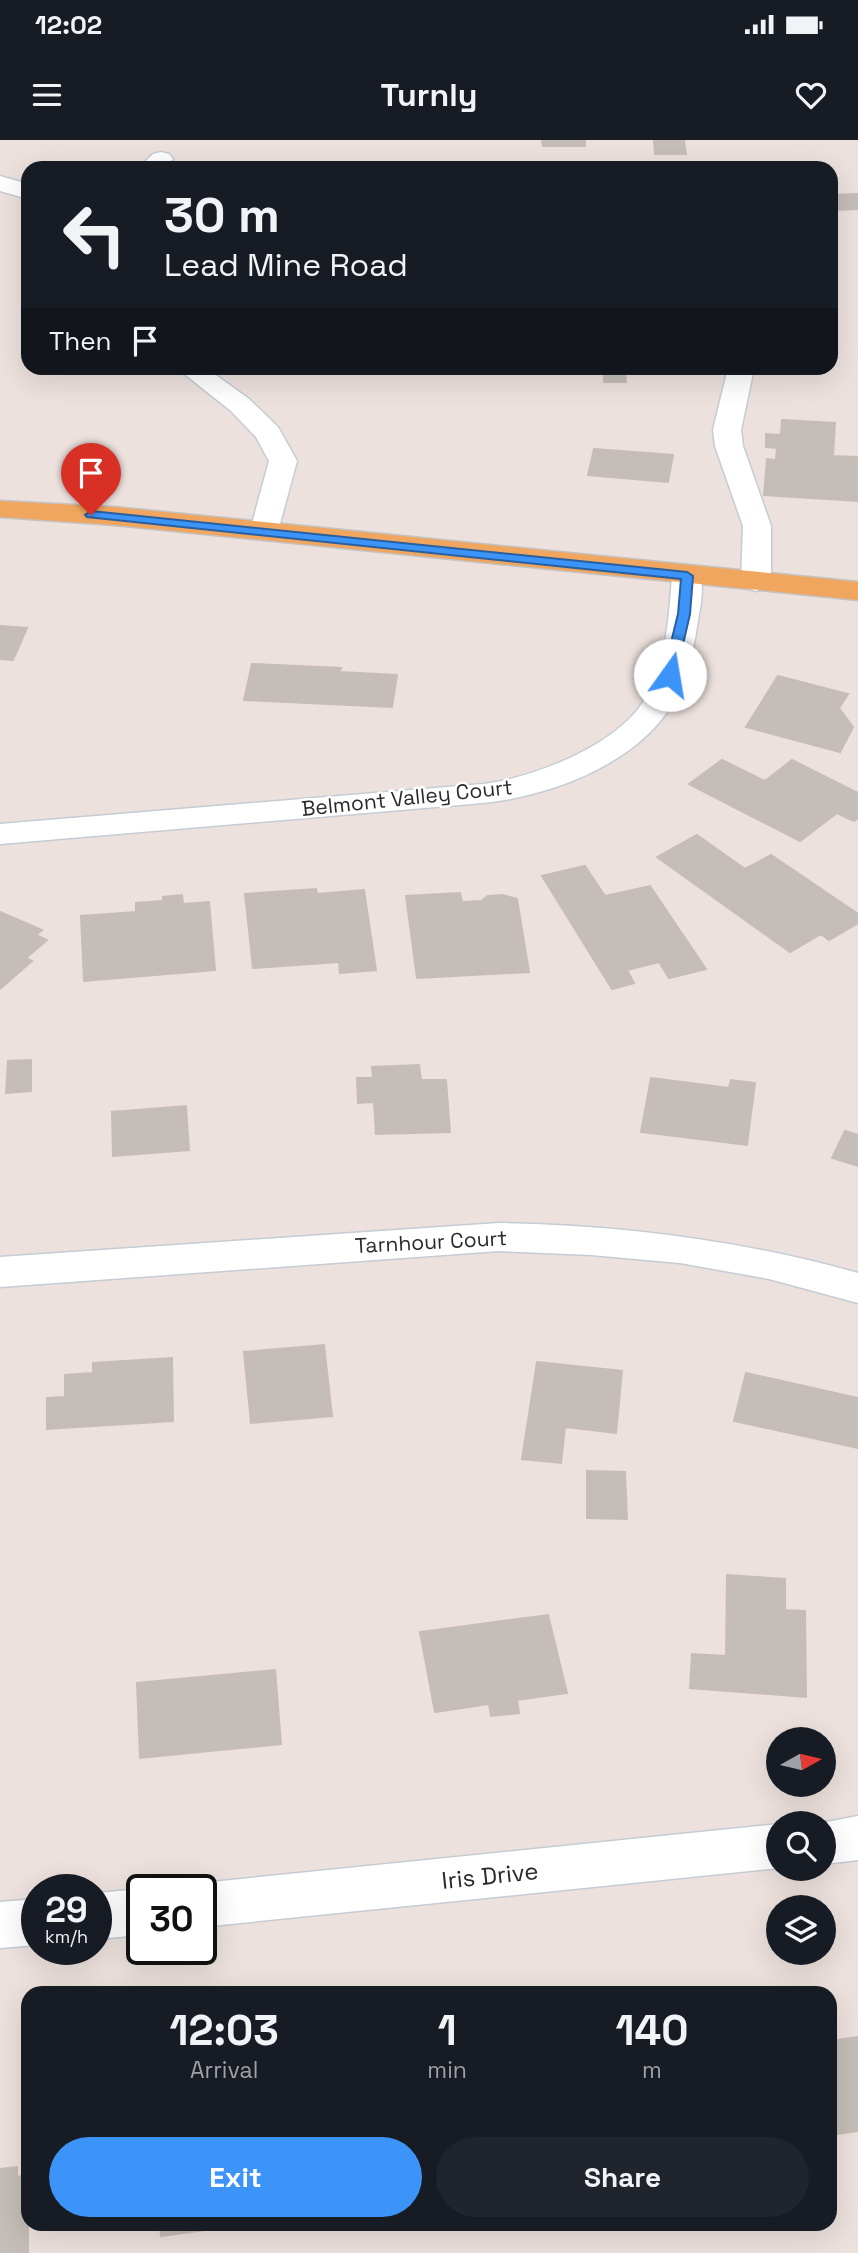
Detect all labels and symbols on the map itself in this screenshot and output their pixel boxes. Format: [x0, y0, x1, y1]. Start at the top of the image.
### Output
pin [61, 443, 121, 515]
position arrow [633, 638, 707, 712]
street label: Belmont Valley Court [300, 773, 514, 822]
street label: Tarnhour Court [354, 1224, 508, 1259]
north arrow [766, 1727, 836, 1797]
street label: Iris Drive [440, 1855, 540, 1896]
speed limit sign: 30 [126, 1874, 217, 1965]

